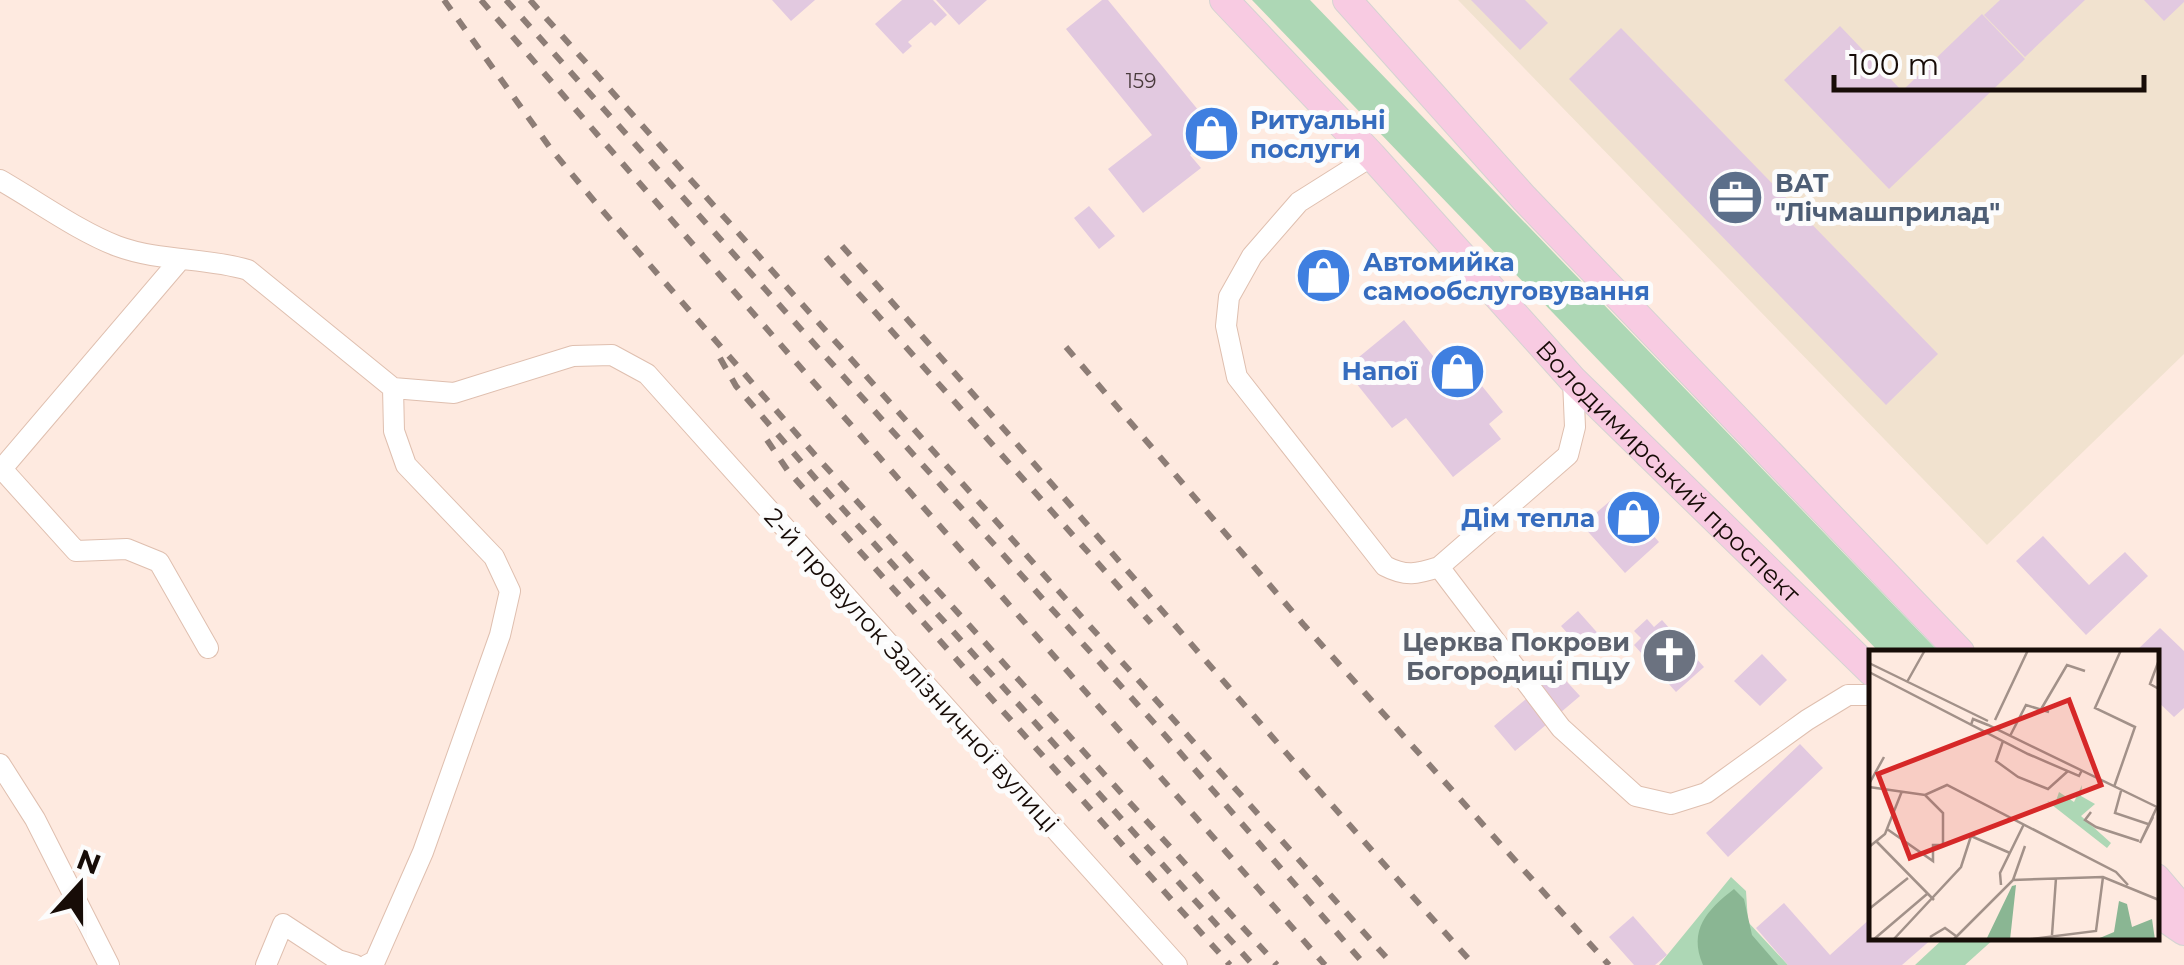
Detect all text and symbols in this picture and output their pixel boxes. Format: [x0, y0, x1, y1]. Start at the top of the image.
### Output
scale bar [1834, 30, 2144, 92]
text: 100 m [1849, 46, 1939, 83]
house number: 159 [1126, 69, 1156, 93]
shop icon: Ритуальні послуги [1181, 104, 1241, 164]
place label: Ритуальні послуги [1250, 105, 1386, 164]
office icon: ВАТ "Лічмашприлад" [1706, 167, 1766, 227]
place label: ВАТ "Лічмашприлад" [1775, 168, 2000, 227]
shop icon: Автомийка самообслуговування [1294, 246, 1354, 306]
place label: Автомийка самообслуговування [1363, 247, 1650, 306]
street label: Володимирський проспект [1530, 334, 1807, 609]
shop icon: Напої [1427, 341, 1487, 401]
place label: Напої [1341, 356, 1418, 386]
shop icon: Дім тепла [1604, 488, 1664, 548]
street label: 2-й провулок Залізничної вулиці [759, 502, 1065, 838]
place label: Дім тепла [1461, 503, 1595, 533]
church icon: Церква Покрови Богородиці ПЦУ [1639, 626, 1699, 686]
place label: Церква Покрови Богородиці ПЦУ [1402, 627, 1630, 686]
inset map [1869, 650, 2159, 940]
north arrow [30, 835, 130, 935]
text: N [72, 842, 106, 882]

